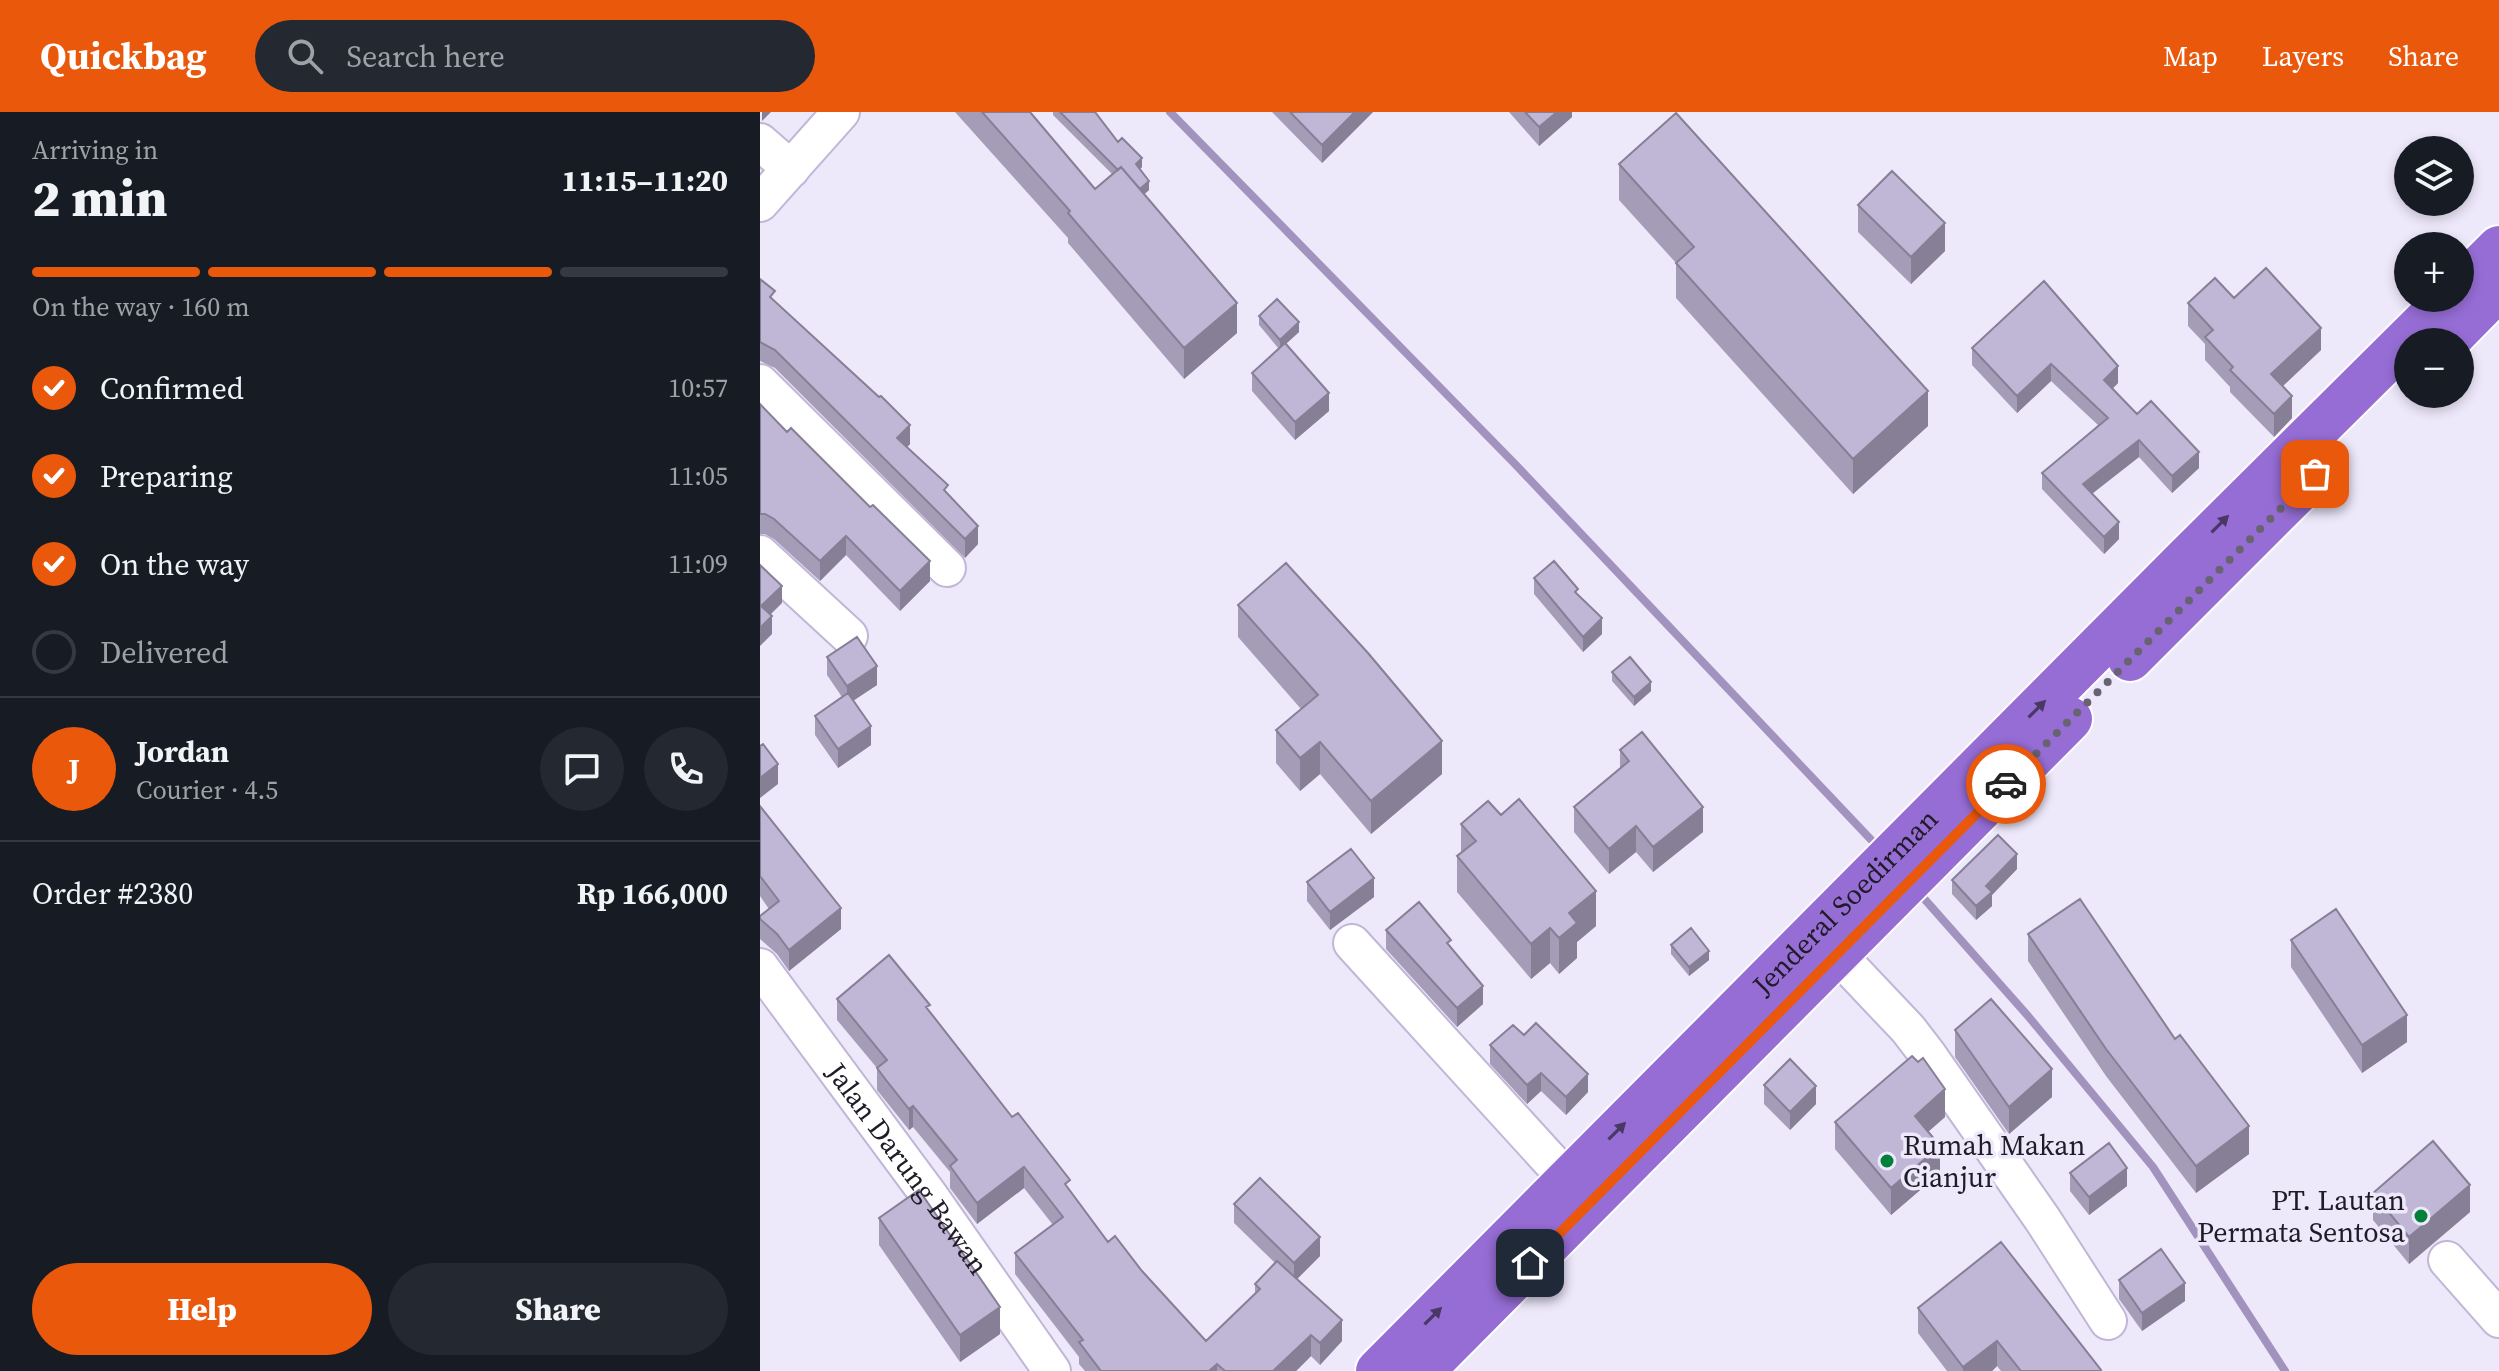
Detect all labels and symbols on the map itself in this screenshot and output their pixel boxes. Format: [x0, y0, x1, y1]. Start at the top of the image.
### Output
pin [2281, 440, 2349, 508]
one-way arrow [2210, 516, 2229, 534]
one-way arrow [2027, 700, 2046, 719]
courier [1966, 744, 2046, 824]
street label: Jenderal Soedirman [1743, 800, 1946, 1004]
street label: Jalan Darung Bawan [818, 1054, 998, 1282]
one-way arrow [1607, 1122, 1625, 1141]
place label: Rumah Makan Cianjur [1903, 1126, 2085, 1196]
marker: Rumah Makan Cianjur [1878, 1152, 1896, 1170]
place label: PT. Lautan Permata Sentosa [2197, 1181, 2406, 1251]
marker: PT. Lautan Permata Sentosa [2412, 1207, 2430, 1225]
pin [1496, 1229, 1564, 1297]
one-way arrow [1424, 1307, 1442, 1326]

